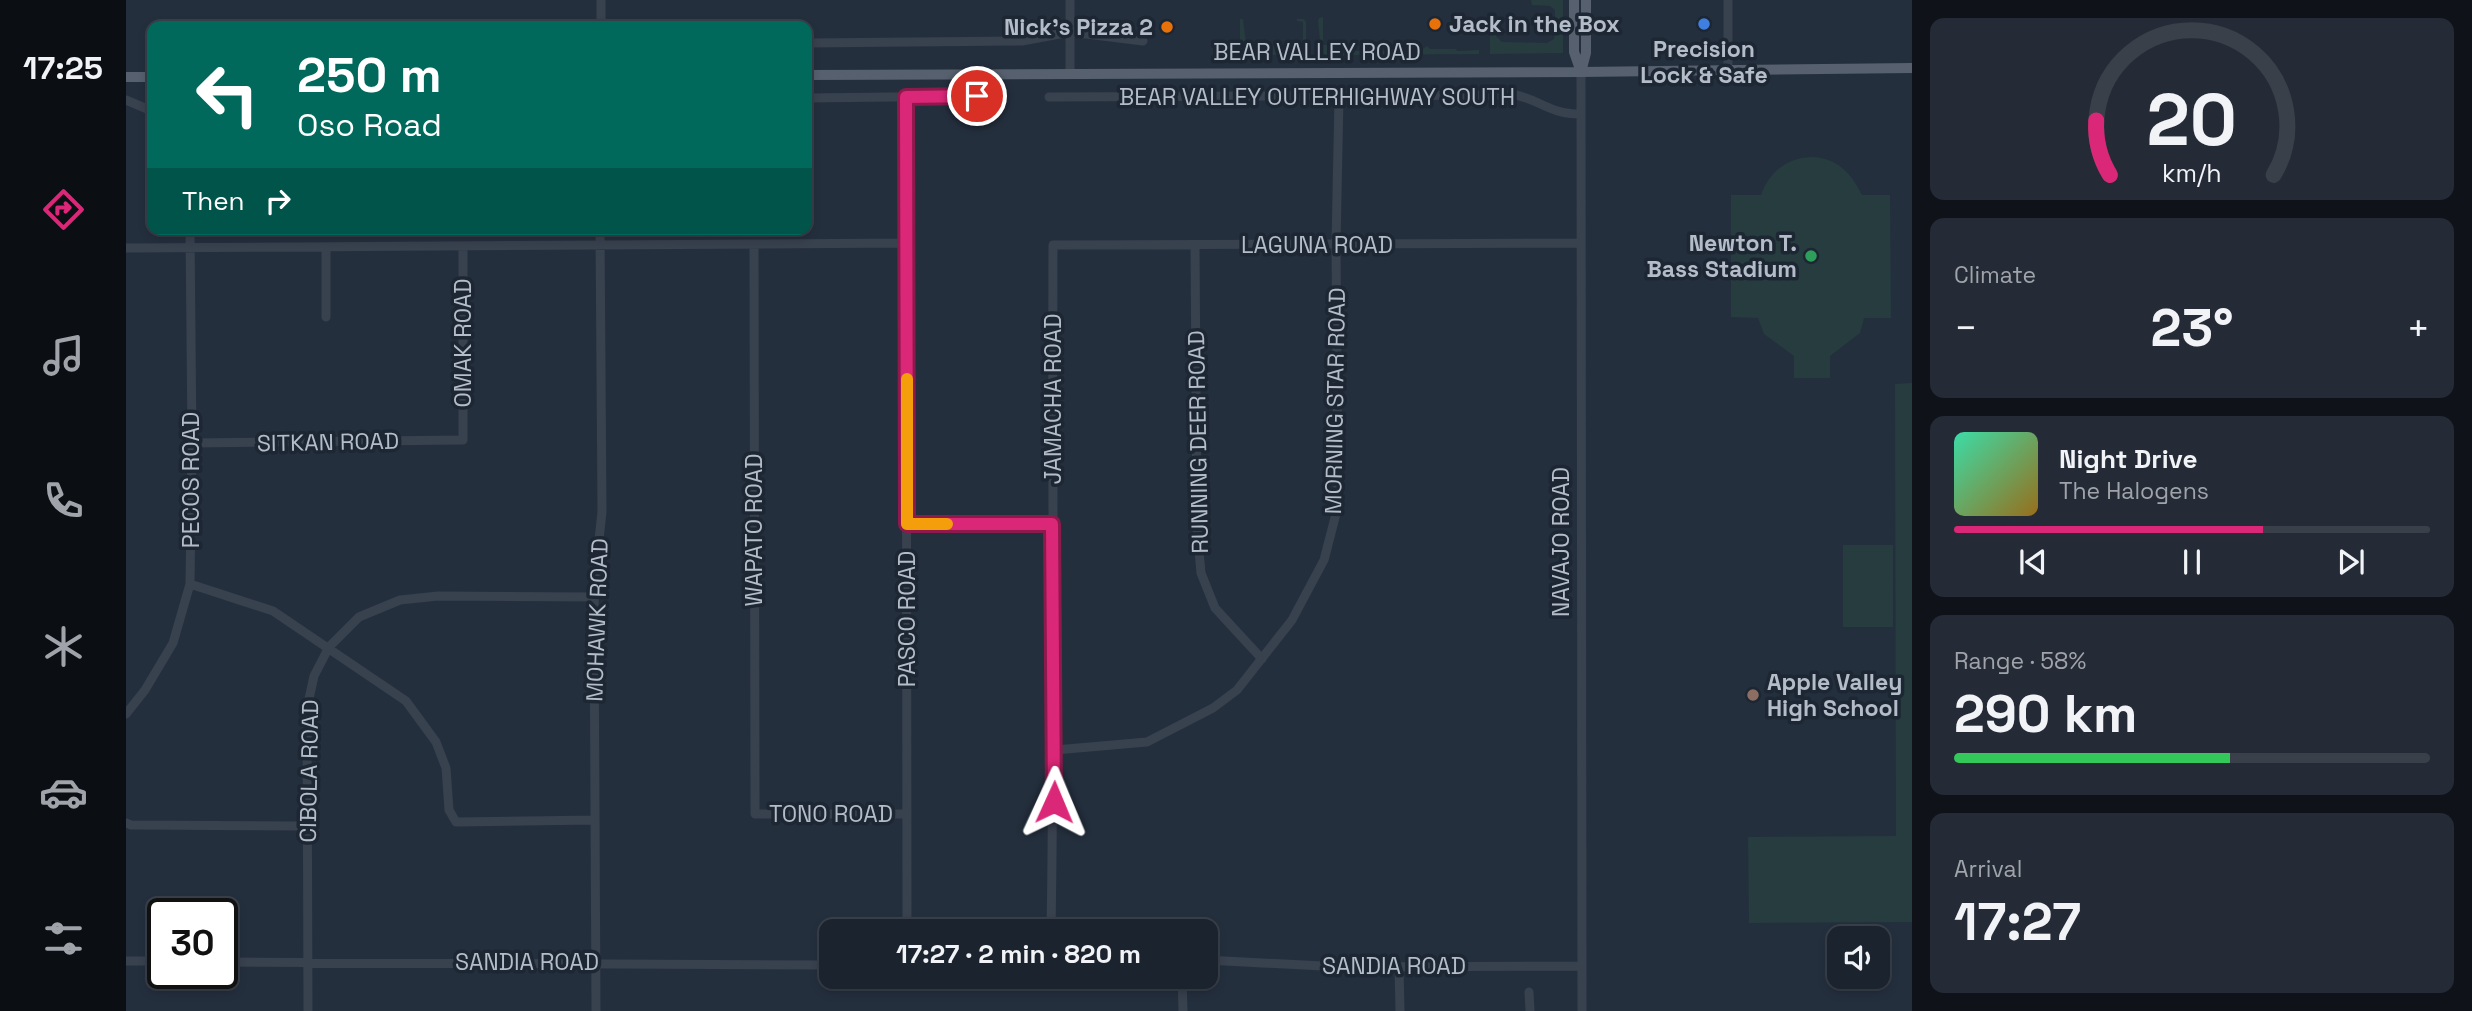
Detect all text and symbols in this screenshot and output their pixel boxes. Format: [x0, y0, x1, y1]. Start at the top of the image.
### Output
place label: Jack in the Box [1449, 9, 1620, 39]
place label: Nick's Pizza 2 [1004, 12, 1153, 42]
marker: Jack in the Box [1427, 16, 1443, 32]
marker: Precision Lock & Safe [1696, 16, 1712, 32]
marker: Nick's Pizza 2 [1159, 19, 1175, 35]
place label: Precision Lock & Safe [1640, 34, 1768, 90]
street label: BEAR VALLEY ROAD [1213, 37, 1421, 67]
text: 250 m [297, 44, 442, 106]
text: 17:25 [23, 48, 103, 88]
icon: left [182, 49, 273, 140]
pin [947, 66, 1007, 126]
text: 20 [2147, 73, 2237, 166]
icon: arrive [958, 77, 996, 115]
street label: BEAR VALLEY OUTERHIGHWAY SOUTH [1119, 82, 1515, 112]
text: Oso Road [297, 105, 442, 145]
text: km/h [2162, 157, 2222, 189]
icon: right [259, 182, 297, 220]
text: Then [182, 184, 245, 218]
icon: directions [39, 185, 88, 234]
place label: Newton T. Bass Stadium [1646, 228, 1797, 284]
street label: LAGUNA ROAD [1241, 230, 1393, 260]
marker: Newton T. Bass Stadium [1803, 248, 1819, 264]
text: Climate [1954, 260, 2036, 290]
street label: OMAK ROAD [448, 278, 478, 408]
street label: MORNING STAR ROAD [1318, 287, 1352, 515]
text: 23° [2151, 295, 2234, 361]
text: − [1954, 304, 1978, 352]
text: + [2406, 304, 2430, 352]
street label: JAMACHA ROAD [1038, 314, 1068, 484]
street label: RUNNING DEER ROAD [1181, 330, 1215, 554]
icon: music [39, 331, 88, 380]
street label: PECOS ROAD [176, 412, 206, 548]
street label: SITKAN ROAD [257, 426, 399, 458]
text: Night Drive [2059, 442, 2197, 476]
street label: WAPATO ROAD [739, 454, 769, 606]
street label: NAVAJO ROAD [1546, 467, 1576, 617]
icon: phone [39, 476, 88, 525]
text: The Halogens [2059, 476, 2209, 506]
street label: MOHAWK ROAD [579, 538, 615, 702]
icon: previous [2014, 543, 2052, 581]
icon: pause [2173, 543, 2211, 581]
icon: next [2332, 543, 2370, 581]
street label: PASCO ROAD [892, 551, 922, 687]
icon: climate [39, 622, 88, 671]
text: Range · 58% [1954, 646, 2086, 676]
place label: Apple Valley High School [1767, 667, 1902, 723]
text: 290 km [1954, 681, 2137, 747]
marker: Apple Valley High School [1745, 687, 1761, 703]
street label: CIBOLA ROAD [293, 699, 325, 843]
position arrow [1017, 765, 1091, 839]
icon: car [39, 768, 88, 817]
street label: TONO ROAD [769, 799, 893, 829]
text: Arrival [1954, 854, 2022, 884]
text: 17:27 [1954, 889, 2081, 955]
speed limit sign: 30 [147, 898, 238, 989]
icon: filters [39, 914, 88, 963]
map controls [1827, 926, 1890, 989]
button: sound [1827, 926, 1890, 989]
text: 17:27 · 2 min · 820 m [896, 937, 1141, 971]
street label: SANDIA ROAD [455, 947, 599, 977]
street label: SANDIA ROAD [1322, 951, 1466, 981]

